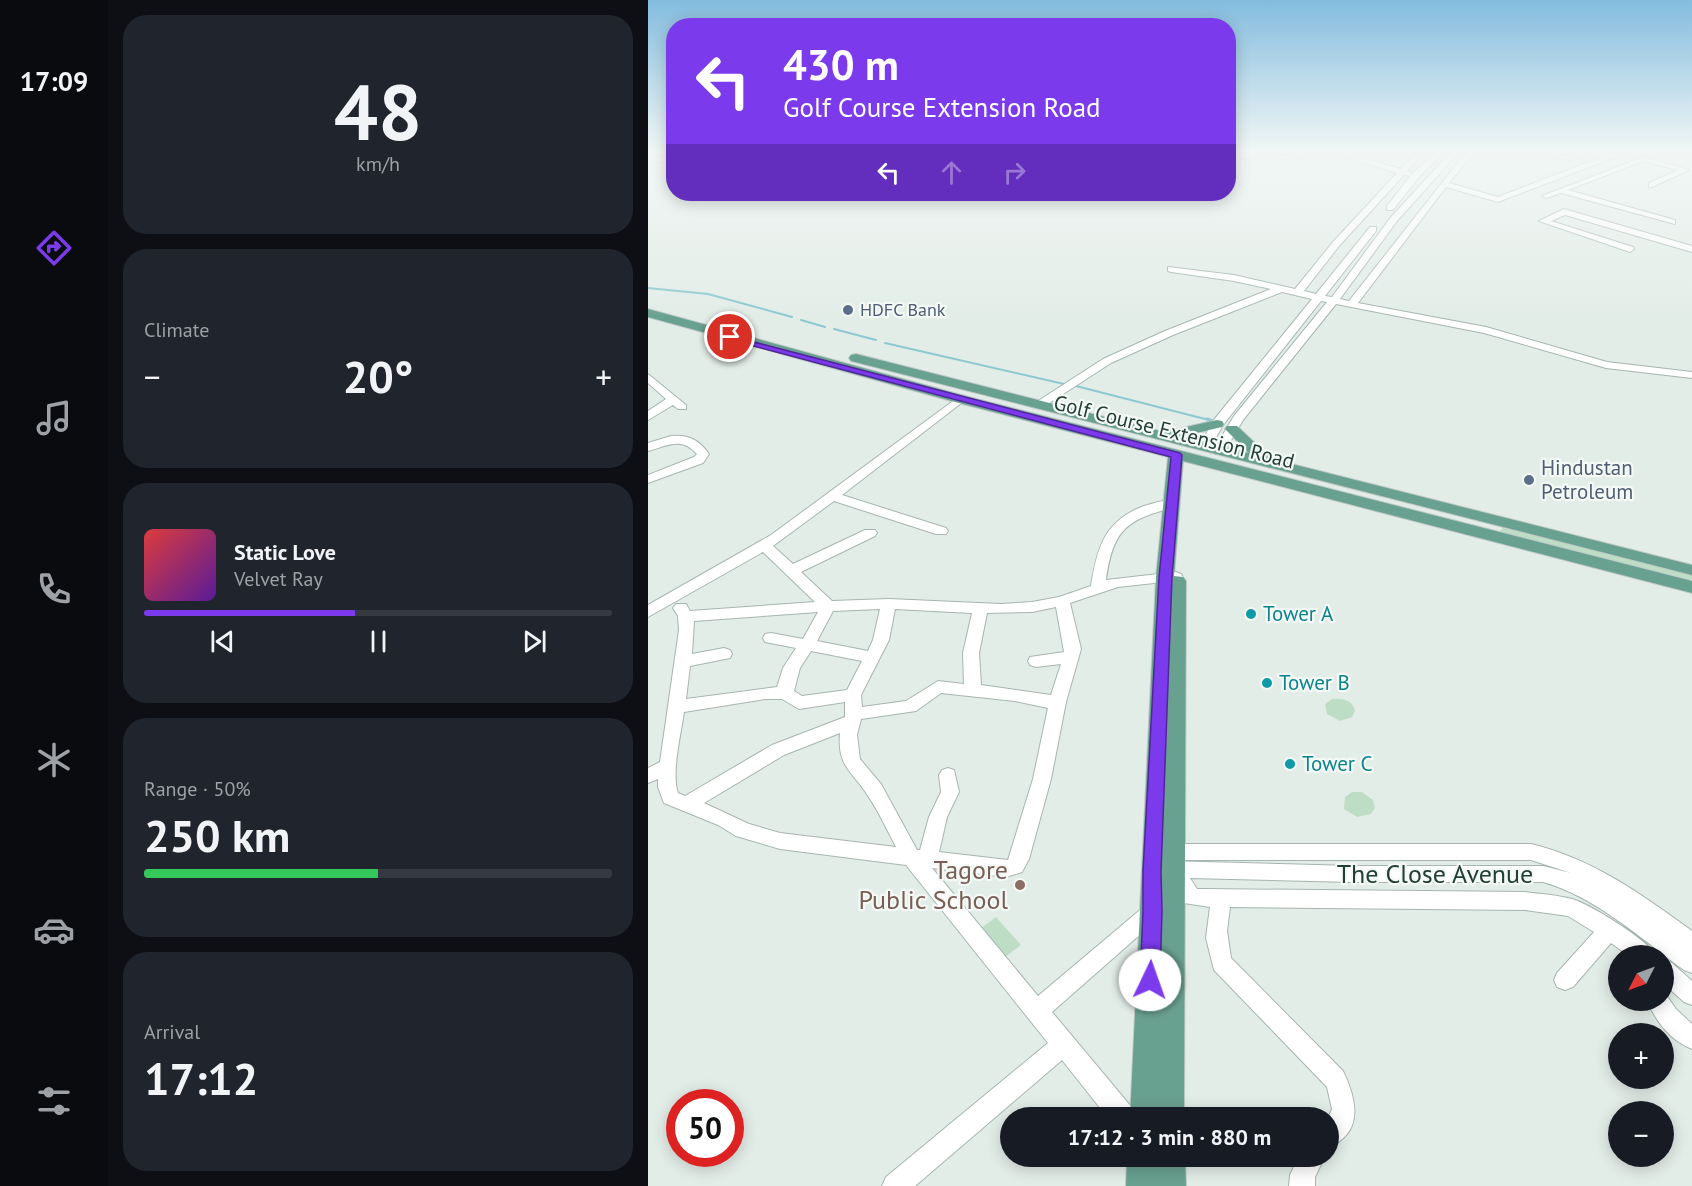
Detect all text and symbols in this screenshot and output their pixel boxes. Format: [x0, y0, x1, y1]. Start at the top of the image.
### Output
text: 430 m [783, 37, 899, 92]
icon: left [684, 42, 762, 120]
text: 48 [334, 61, 422, 162]
text: 17:09 [20, 64, 88, 98]
text: Golf Course Extension Road [783, 90, 1101, 124]
text: km/h [356, 151, 400, 177]
icon: left [872, 156, 905, 189]
icon: ahead [935, 156, 968, 189]
icon: right [998, 156, 1031, 189]
icon: directions [33, 227, 75, 269]
place label: HDFC Bank [860, 298, 946, 321]
marker: HDFC Bank [841, 303, 855, 317]
pin [704, 311, 755, 362]
text: Climate [144, 317, 210, 343]
icon: arrive [713, 320, 746, 353]
text: 20° [343, 347, 413, 405]
text: − [144, 355, 161, 398]
text: + [595, 355, 612, 398]
street label: Golf Course Extension Road [1051, 389, 1297, 474]
icon: music [33, 397, 75, 439]
place label: Hindustan Petroleum [1541, 454, 1633, 505]
marker: Hindustan Petroleum [1522, 473, 1536, 487]
text: Static Love [234, 538, 336, 566]
text: Velvet Ray [234, 566, 323, 592]
icon: phone [33, 568, 75, 610]
place label: Tower A [1263, 600, 1334, 627]
marker: Tower A [1244, 607, 1258, 621]
icon: previous [206, 625, 239, 658]
icon: pause [362, 625, 395, 658]
icon: next [518, 625, 551, 658]
place label: Tower B [1279, 669, 1350, 696]
marker: Tower B [1260, 676, 1274, 690]
icon: climate [33, 739, 75, 781]
place label: Tower C [1302, 750, 1373, 777]
marker: Tower C [1283, 757, 1297, 771]
text: Range · 50% [144, 776, 251, 802]
text: 250 km [144, 806, 290, 864]
place label: Tagore Public School [858, 853, 1008, 916]
street label: The Close Avenue [1337, 857, 1533, 890]
marker: Tagore Public School [1013, 878, 1027, 892]
icon: car [33, 909, 75, 951]
north arrow [1608, 945, 1674, 1011]
map controls [1608, 945, 1674, 1167]
position arrow [1118, 948, 1182, 1012]
text: Arrival [144, 1019, 200, 1045]
button: + [1608, 1023, 1674, 1089]
text: 17:12 [144, 1049, 258, 1107]
icon: filters [33, 1080, 75, 1122]
speed limit sign: 50 [666, 1089, 744, 1167]
button: − [1608, 1101, 1674, 1167]
text: 17:12 · 3 min · 880 m [1068, 1123, 1271, 1151]

